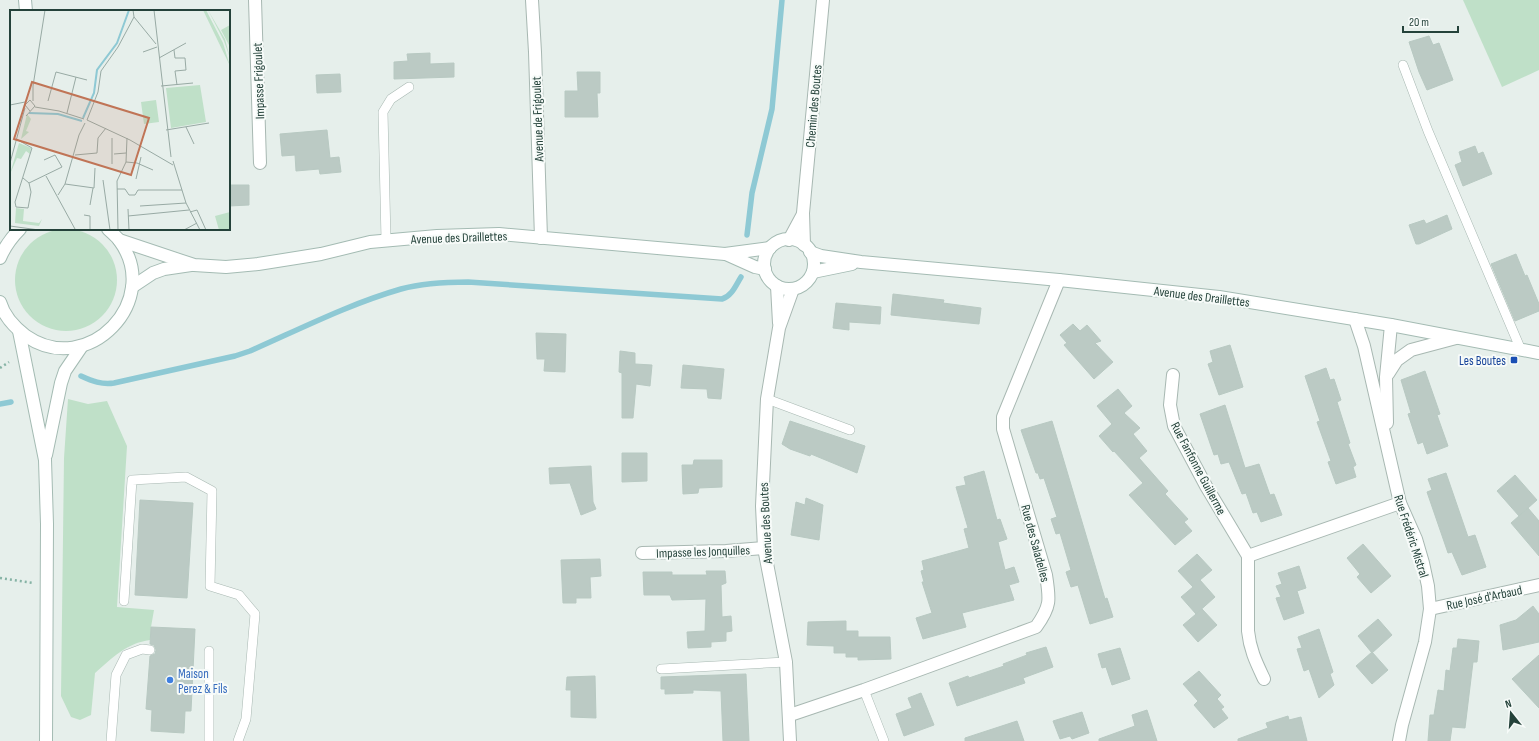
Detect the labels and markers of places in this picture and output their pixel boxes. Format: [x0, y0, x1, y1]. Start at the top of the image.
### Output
place label: Les Boutes [1459, 353, 1506, 369]
marker: Les Boutes [1509, 355, 1519, 365]
place label: Maison Perez & Fils [178, 666, 228, 697]
marker: Maison Perez & Fils [165, 675, 175, 685]

